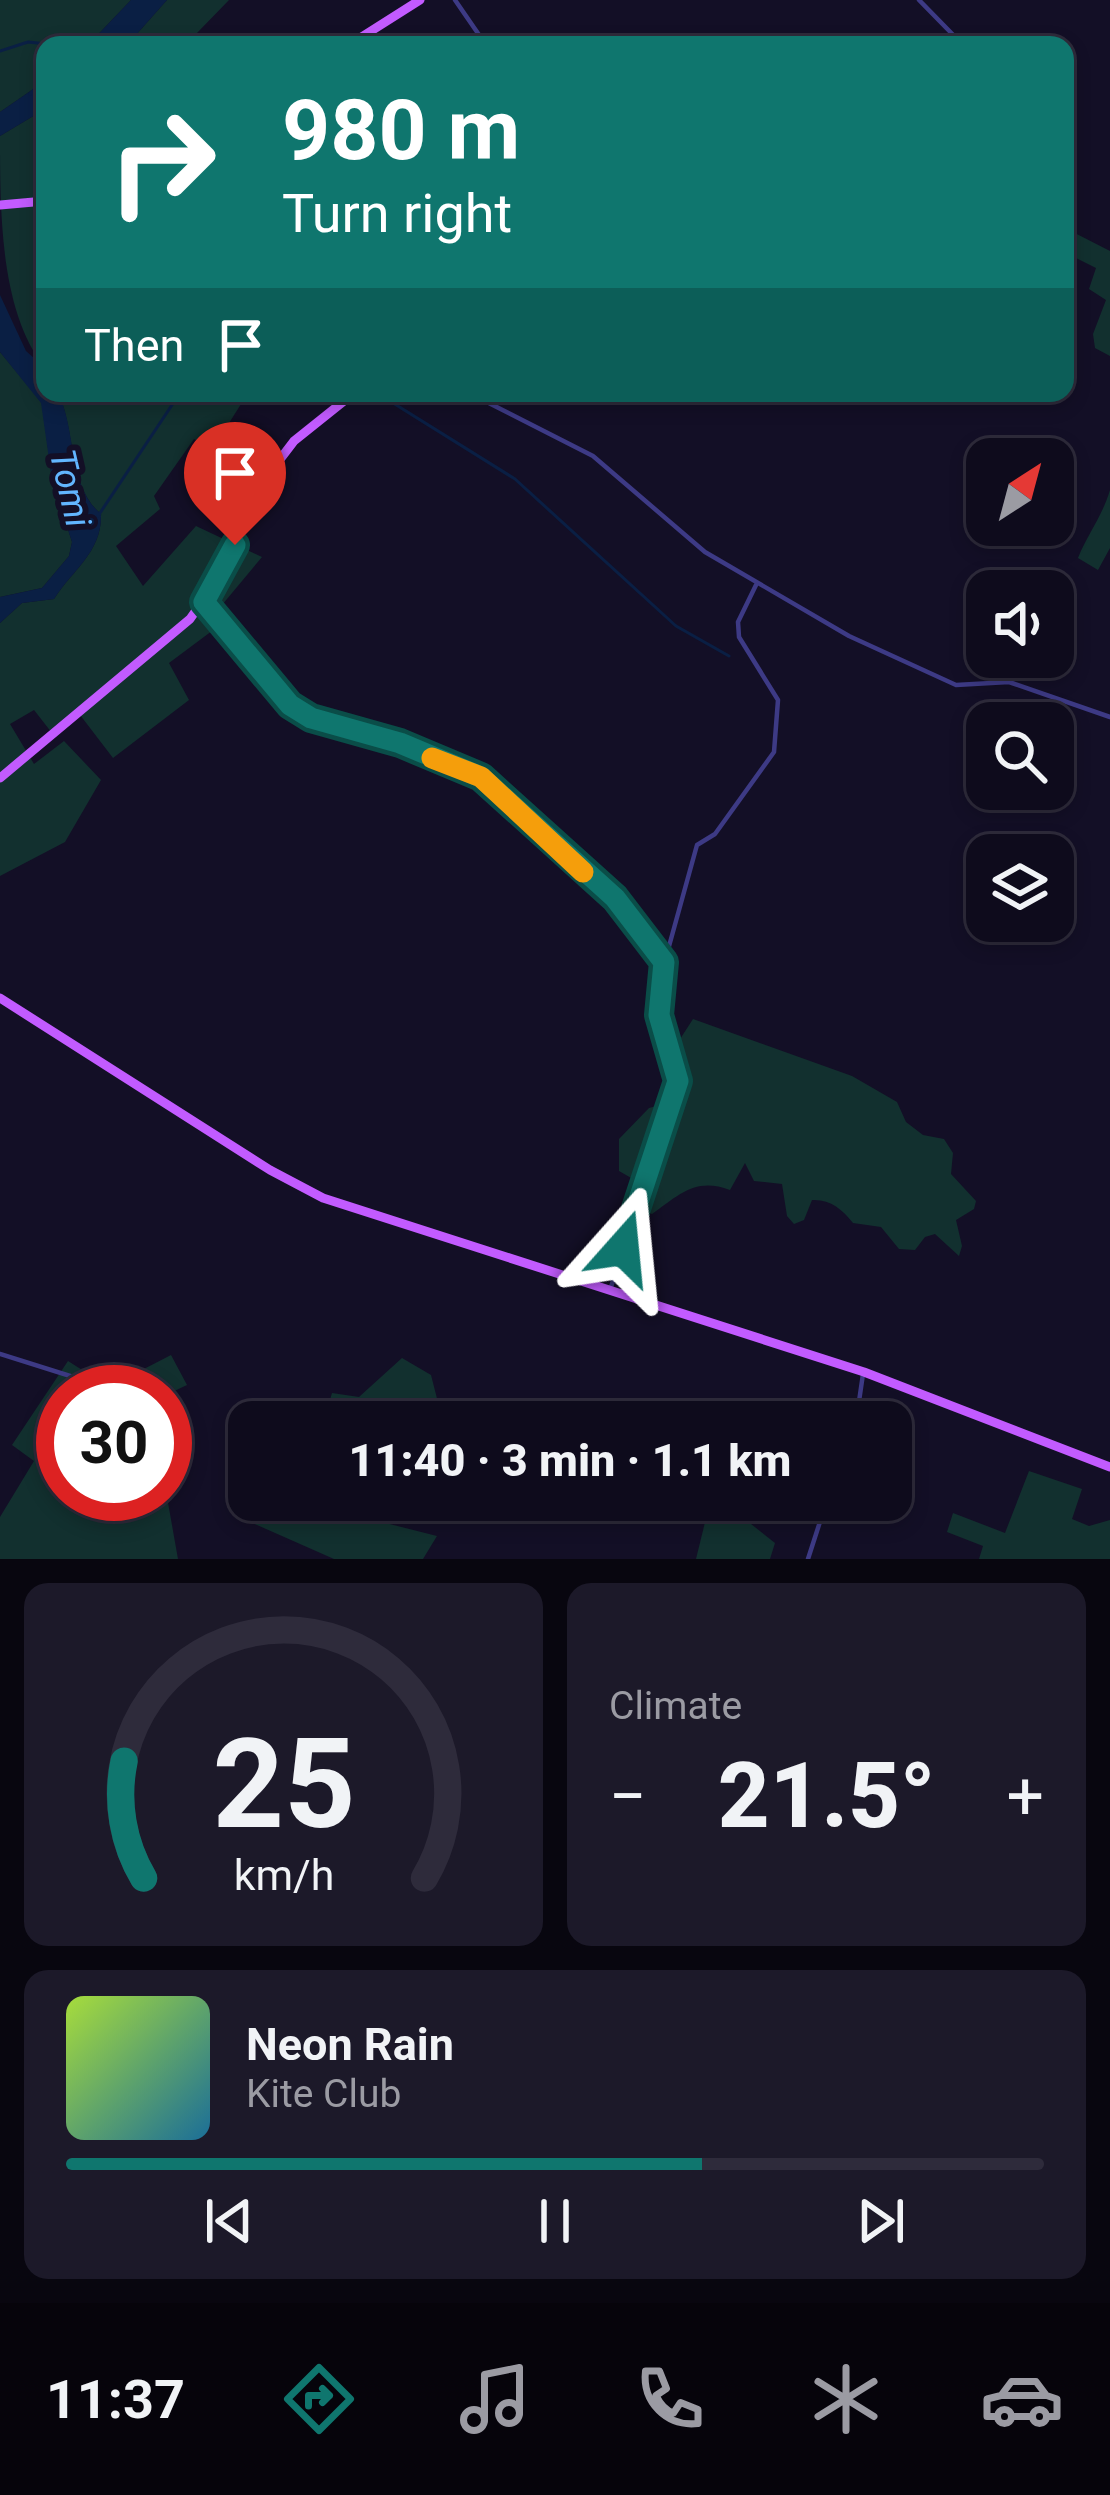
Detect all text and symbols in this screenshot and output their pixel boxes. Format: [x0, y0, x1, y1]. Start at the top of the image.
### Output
text: 980 m [282, 81, 520, 180]
icon: right [84, 84, 240, 240]
text: Turn right [282, 182, 512, 245]
icon: arrive [208, 312, 274, 378]
text: Then [84, 319, 184, 372]
pin [184, 422, 286, 545]
north arrow [966, 438, 1074, 546]
map controls [966, 438, 1074, 942]
icon: arrive [202, 440, 268, 506]
water label: Tomi [41, 445, 99, 531]
button: sound [966, 570, 1074, 678]
button: search [966, 702, 1074, 810]
button: layers [966, 834, 1074, 942]
position arrow [560, 1185, 686, 1311]
speed limit sign: 30 [36, 1365, 192, 1521]
text: 11:40 · 3 min · 1.1 km [349, 1434, 791, 1487]
text: Climate [609, 1683, 742, 1729]
text: 25 [212, 1711, 355, 1857]
text: 21.5° [718, 1744, 936, 1849]
text: − [609, 1758, 647, 1835]
text: + [1007, 1758, 1044, 1835]
text: km/h [233, 1849, 334, 1899]
text: Neon Rain [246, 2018, 454, 2071]
text: Kite Club [246, 2071, 401, 2117]
icon: previous [196, 2188, 262, 2254]
icon: pause [522, 2188, 588, 2254]
icon: next [848, 2188, 914, 2254]
icon: directions [277, 2357, 361, 2441]
icon: music [453, 2357, 537, 2441]
icon: phone [628, 2357, 712, 2441]
icon: climate [804, 2357, 888, 2441]
icon: car [980, 2357, 1064, 2441]
text: 11:37 [46, 2368, 185, 2431]

